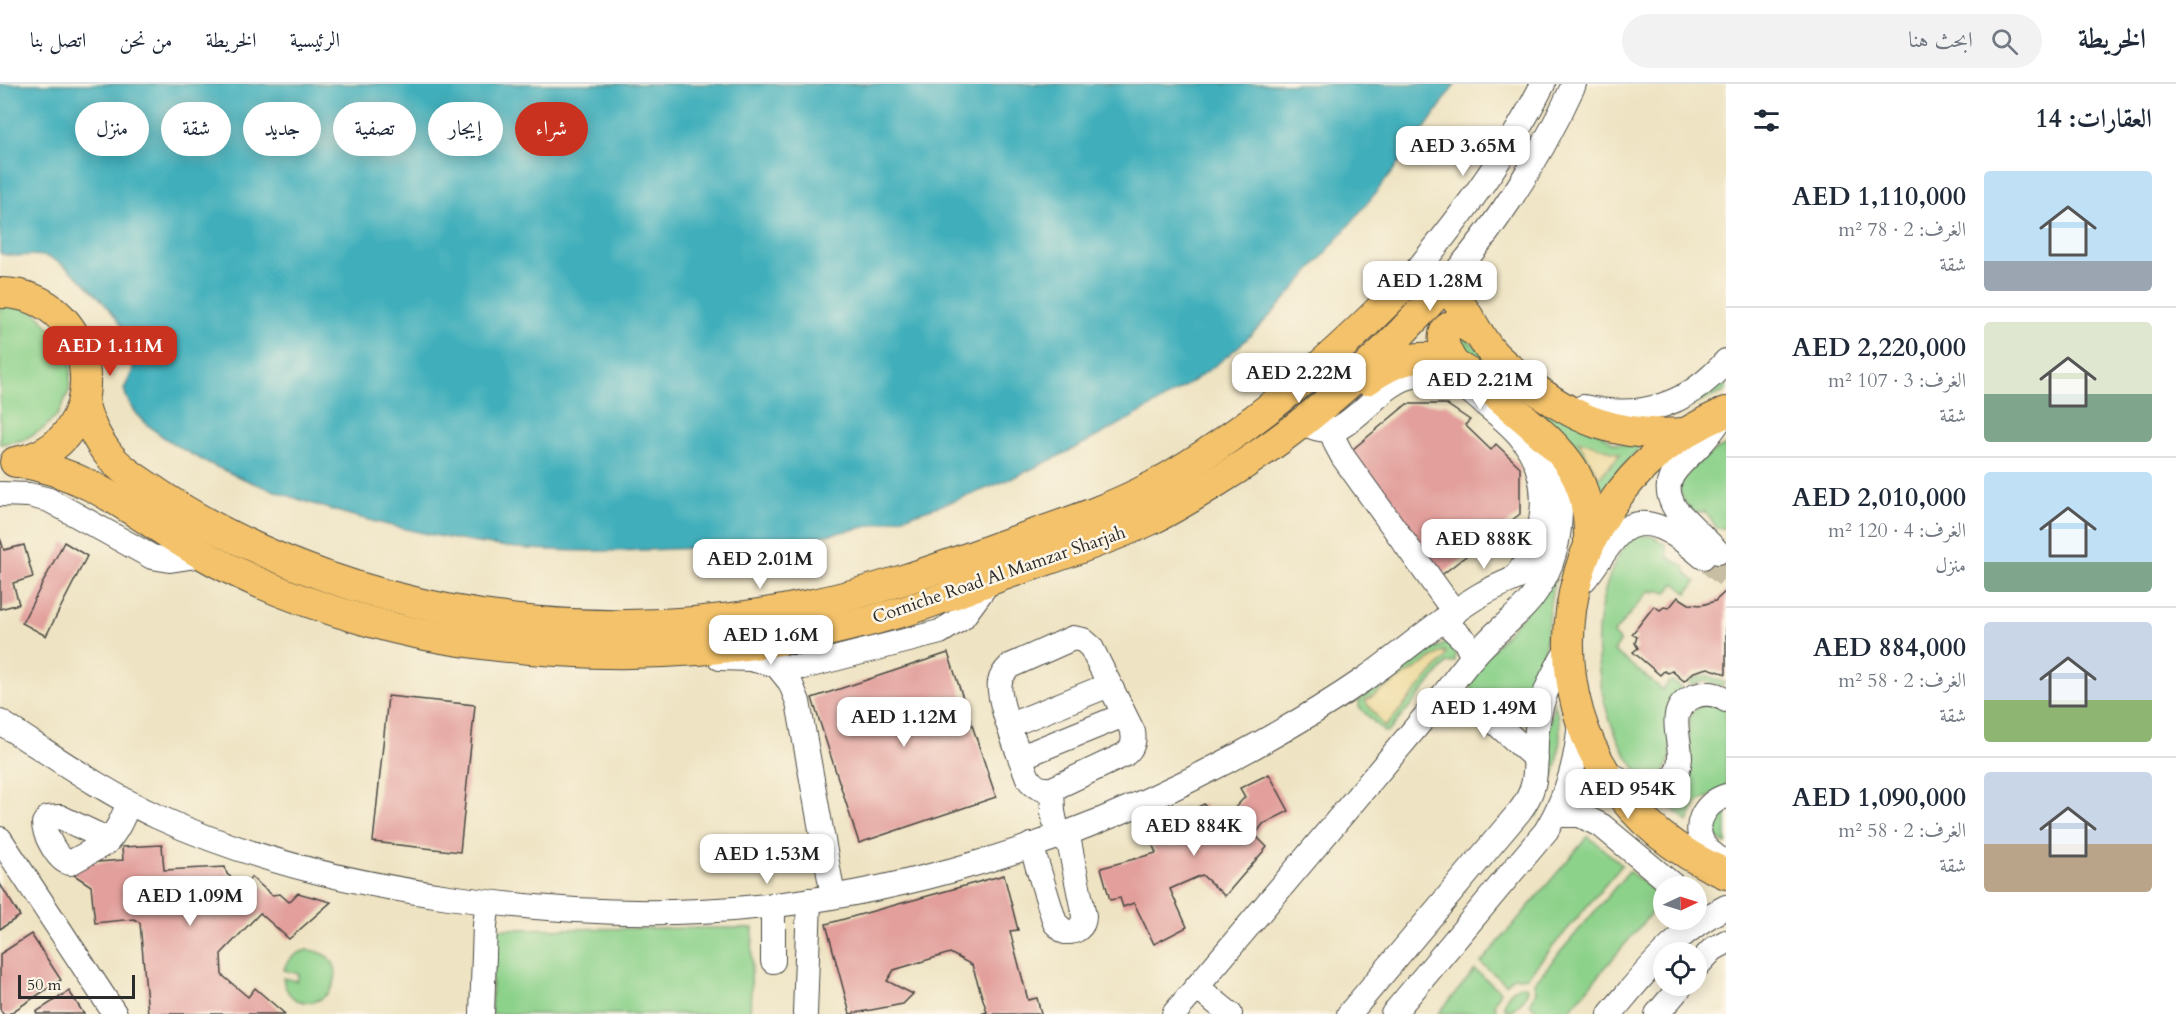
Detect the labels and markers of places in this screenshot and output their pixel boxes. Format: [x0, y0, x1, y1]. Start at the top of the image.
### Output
pin: AED 3.65M [1394, 126, 1532, 177]
pin: AED 1.28M [1361, 261, 1499, 312]
pin: AED 1.11M [41, 326, 179, 377]
pin: AED 2.22M [1230, 353, 1368, 404]
pin: AED 2.21M [1411, 360, 1549, 411]
pin: AED 888K [1422, 519, 1546, 570]
pin: AED 2.01M [691, 539, 829, 590]
pin: AED 1.6M [709, 615, 833, 666]
pin: AED 1.49M [1415, 688, 1553, 739]
pin: AED 1.12M [835, 697, 973, 748]
pin: AED 954K [1566, 769, 1690, 820]
pin: AED 884K [1132, 806, 1256, 857]
pin: AED 1.53M [698, 834, 836, 885]
pin: AED 1.09M [121, 876, 259, 927]

